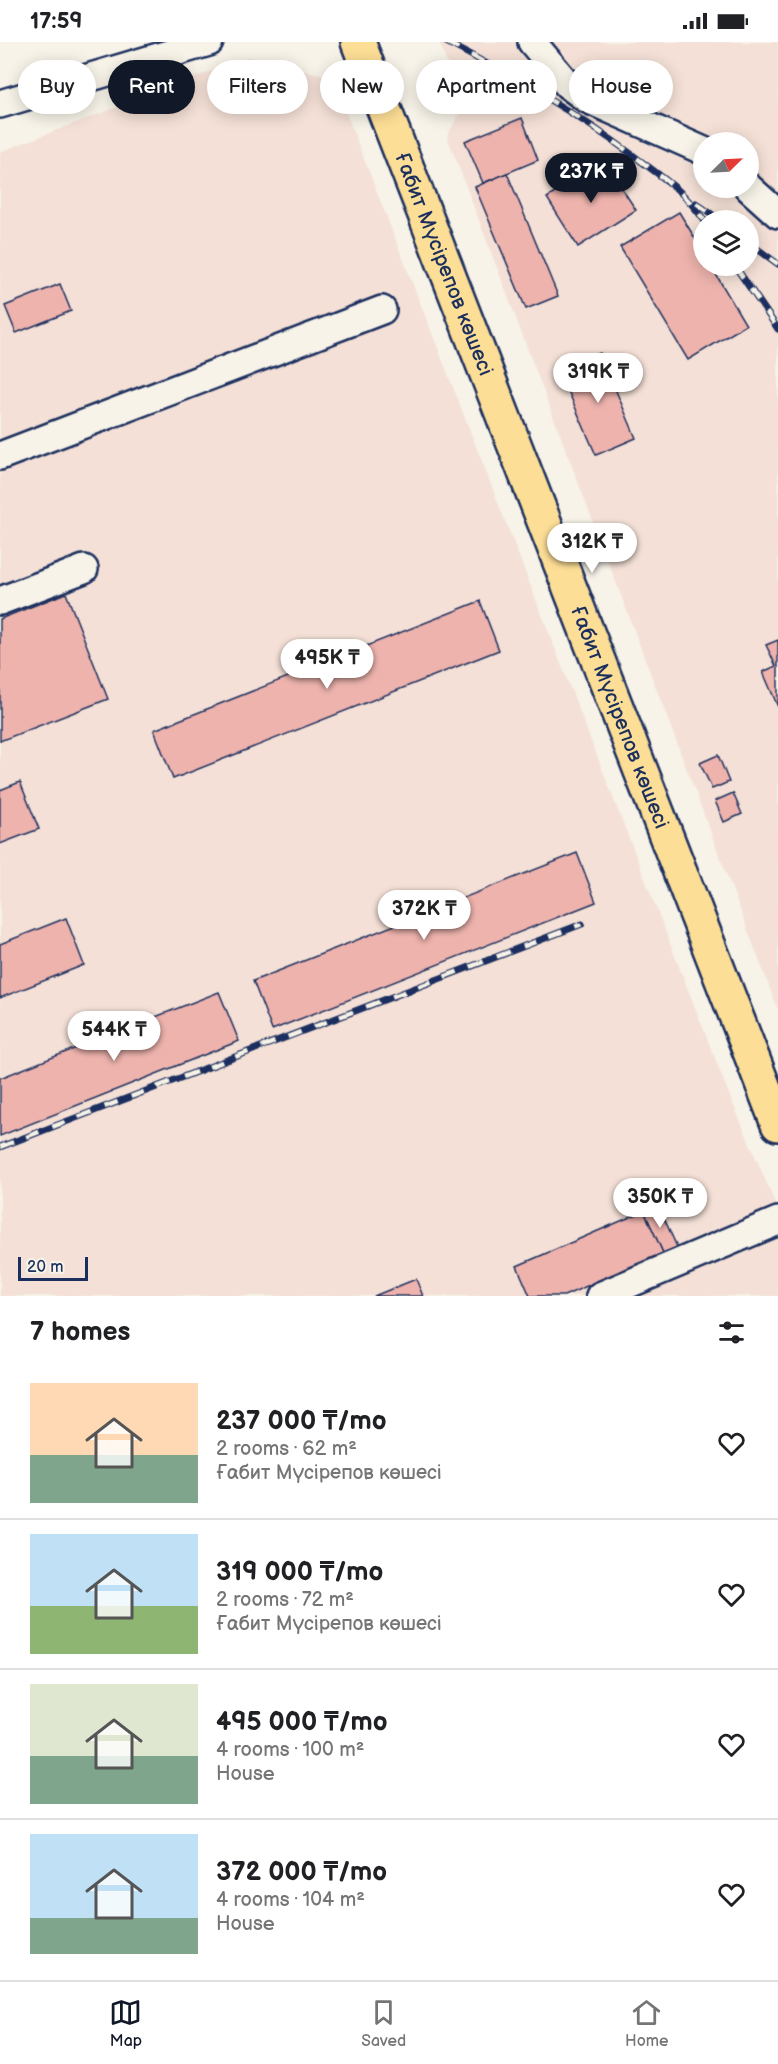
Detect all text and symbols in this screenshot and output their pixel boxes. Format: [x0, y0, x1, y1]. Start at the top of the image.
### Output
text: 17:59 [30, 8, 82, 35]
chip: Buy [18, 60, 96, 114]
chip: Rent [108, 60, 195, 114]
chip: Filters [207, 60, 308, 114]
chip: New [320, 60, 404, 114]
chip: Apartment [416, 60, 557, 114]
chip: House [569, 60, 673, 114]
north arrow [693, 132, 759, 198]
map controls [693, 132, 759, 276]
street label: Ғабит Мүсірепов көшесі [390, 149, 499, 379]
pin: 237K ₸ [542, 153, 640, 204]
text: 237K ₸ [559, 160, 623, 184]
button: layers [693, 210, 759, 276]
pin: 319K ₸ [549, 353, 647, 404]
text: 319K ₸ [567, 360, 629, 384]
pin: 312K ₸ [543, 523, 641, 574]
text: 312K ₸ [561, 530, 623, 554]
street label: Ғабит Мүсірепов көшесі [565, 602, 675, 832]
pin: 495K ₸ [278, 639, 376, 690]
text: 495K ₸ [295, 646, 359, 670]
pin: 372K ₸ [375, 890, 473, 941]
text: 372K ₸ [392, 897, 456, 921]
pin: 544K ₸ [65, 1011, 163, 1062]
text: 544K ₸ [81, 1018, 147, 1042]
pin: 350K ₸ [611, 1178, 709, 1229]
text: 350K ₸ [627, 1185, 693, 1209]
scale bar [18, 1254, 88, 1282]
text: 20 m [27, 1258, 63, 1277]
icon: filters [715, 1316, 748, 1349]
text: 7 homes [30, 1317, 130, 1348]
text: 237 000 ₸/mo [216, 1406, 386, 1437]
icon: home [78, 1407, 150, 1479]
icon: heart [715, 1427, 748, 1460]
text: 2 rooms · 62 m² [216, 1437, 357, 1461]
text: Ғабит Мүсірепов көшесі [216, 1461, 442, 1485]
text: 319 000 ₸/mo [216, 1557, 383, 1588]
icon: home [78, 1558, 150, 1630]
icon: heart [715, 1578, 748, 1611]
text: 2 rooms · 72 m² [216, 1588, 354, 1612]
text: Ғабит Мүсірепов көшесі [216, 1612, 442, 1636]
text: 495 000 ₸/mo [216, 1707, 388, 1738]
icon: home [78, 1708, 150, 1780]
icon: heart [715, 1728, 748, 1761]
text: 4 rooms · 100 m² [216, 1738, 364, 1762]
text: House [216, 1762, 275, 1786]
text: 372 000 ₸/mo [216, 1857, 387, 1888]
icon: home [78, 1858, 150, 1930]
icon: heart [715, 1878, 748, 1911]
text: 4 rooms · 104 m² [216, 1888, 365, 1912]
text: House [216, 1912, 275, 1936]
tab: Map [109, 1996, 142, 2051]
tab: Saved [361, 1996, 406, 2051]
tab: Home [625, 1996, 669, 2051]

